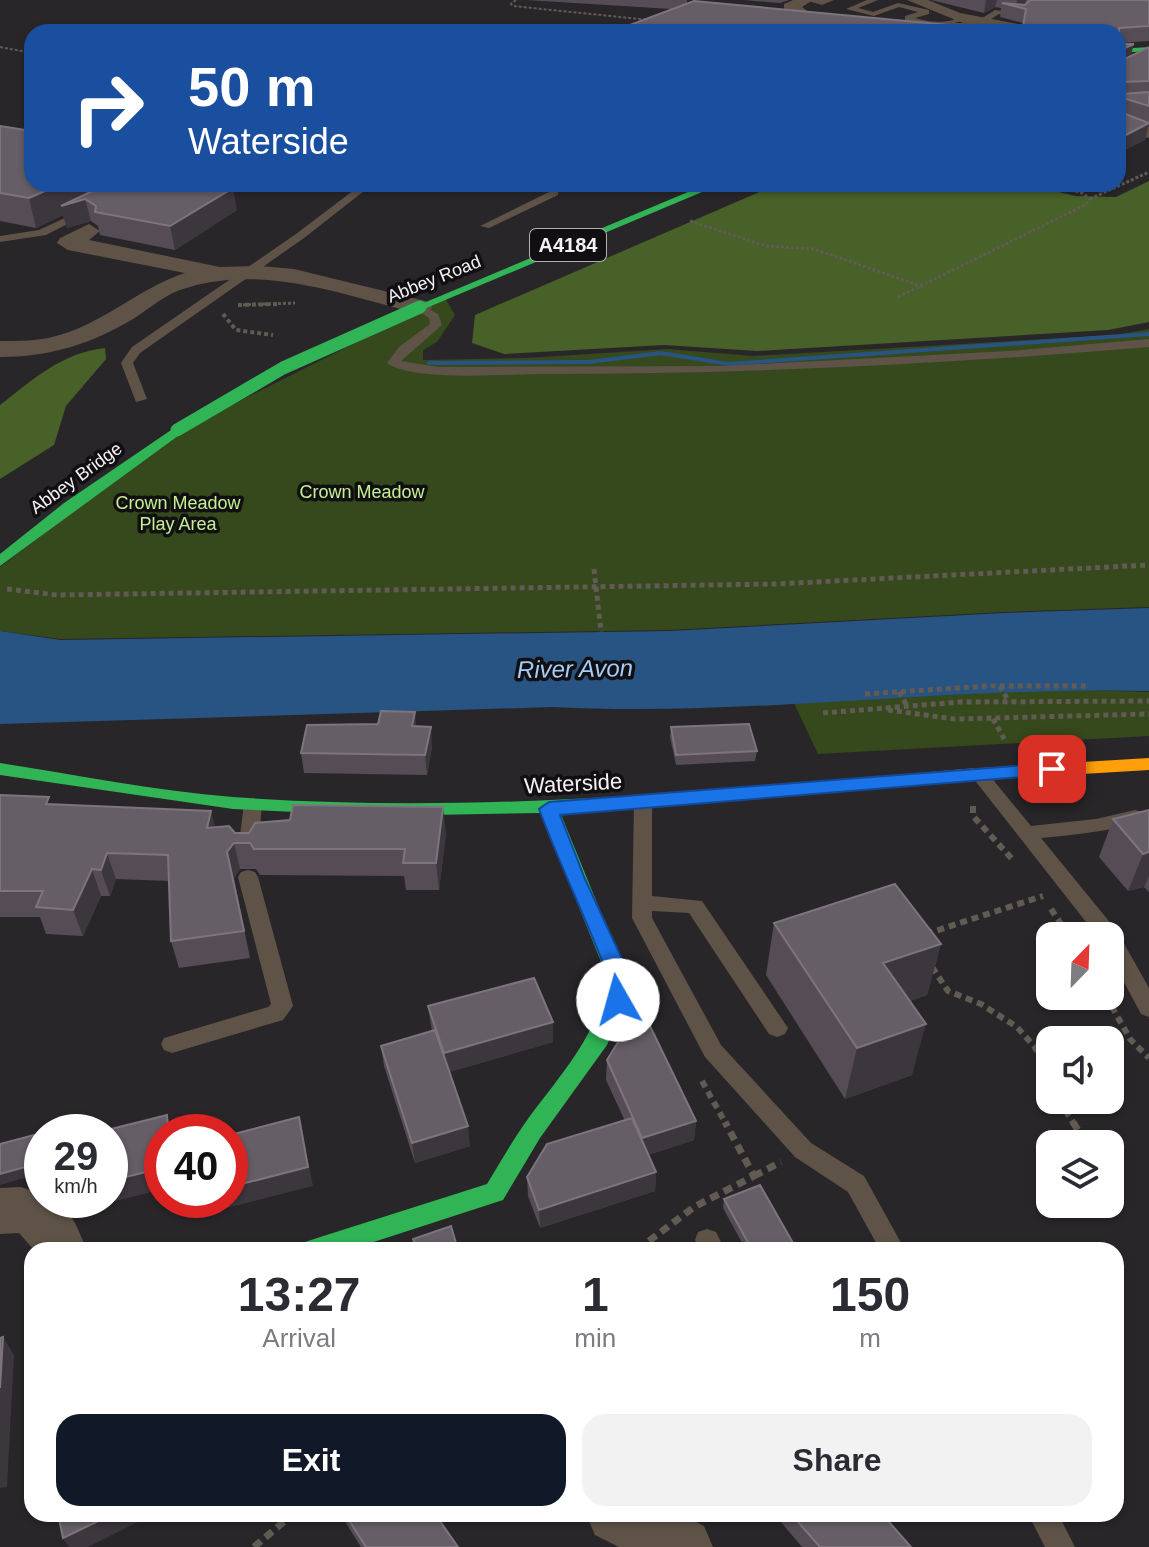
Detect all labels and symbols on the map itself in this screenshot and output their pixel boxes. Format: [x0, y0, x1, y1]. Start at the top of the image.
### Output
road number: A4184 [530, 229, 606, 261]
street label: Abbey Road [384, 251, 484, 307]
street label: Abbey Bridge [26, 438, 126, 518]
park label: Crown Meadow [299, 482, 426, 502]
park label: Crown Meadow Play Area [115, 493, 242, 534]
water label: River Avon [517, 654, 633, 683]
pin [1018, 735, 1086, 803]
street label: Waterside [523, 768, 623, 799]
north arrow [1036, 922, 1124, 1010]
position arrow [576, 958, 660, 1042]
speed limit sign: 40 [144, 1114, 248, 1218]

